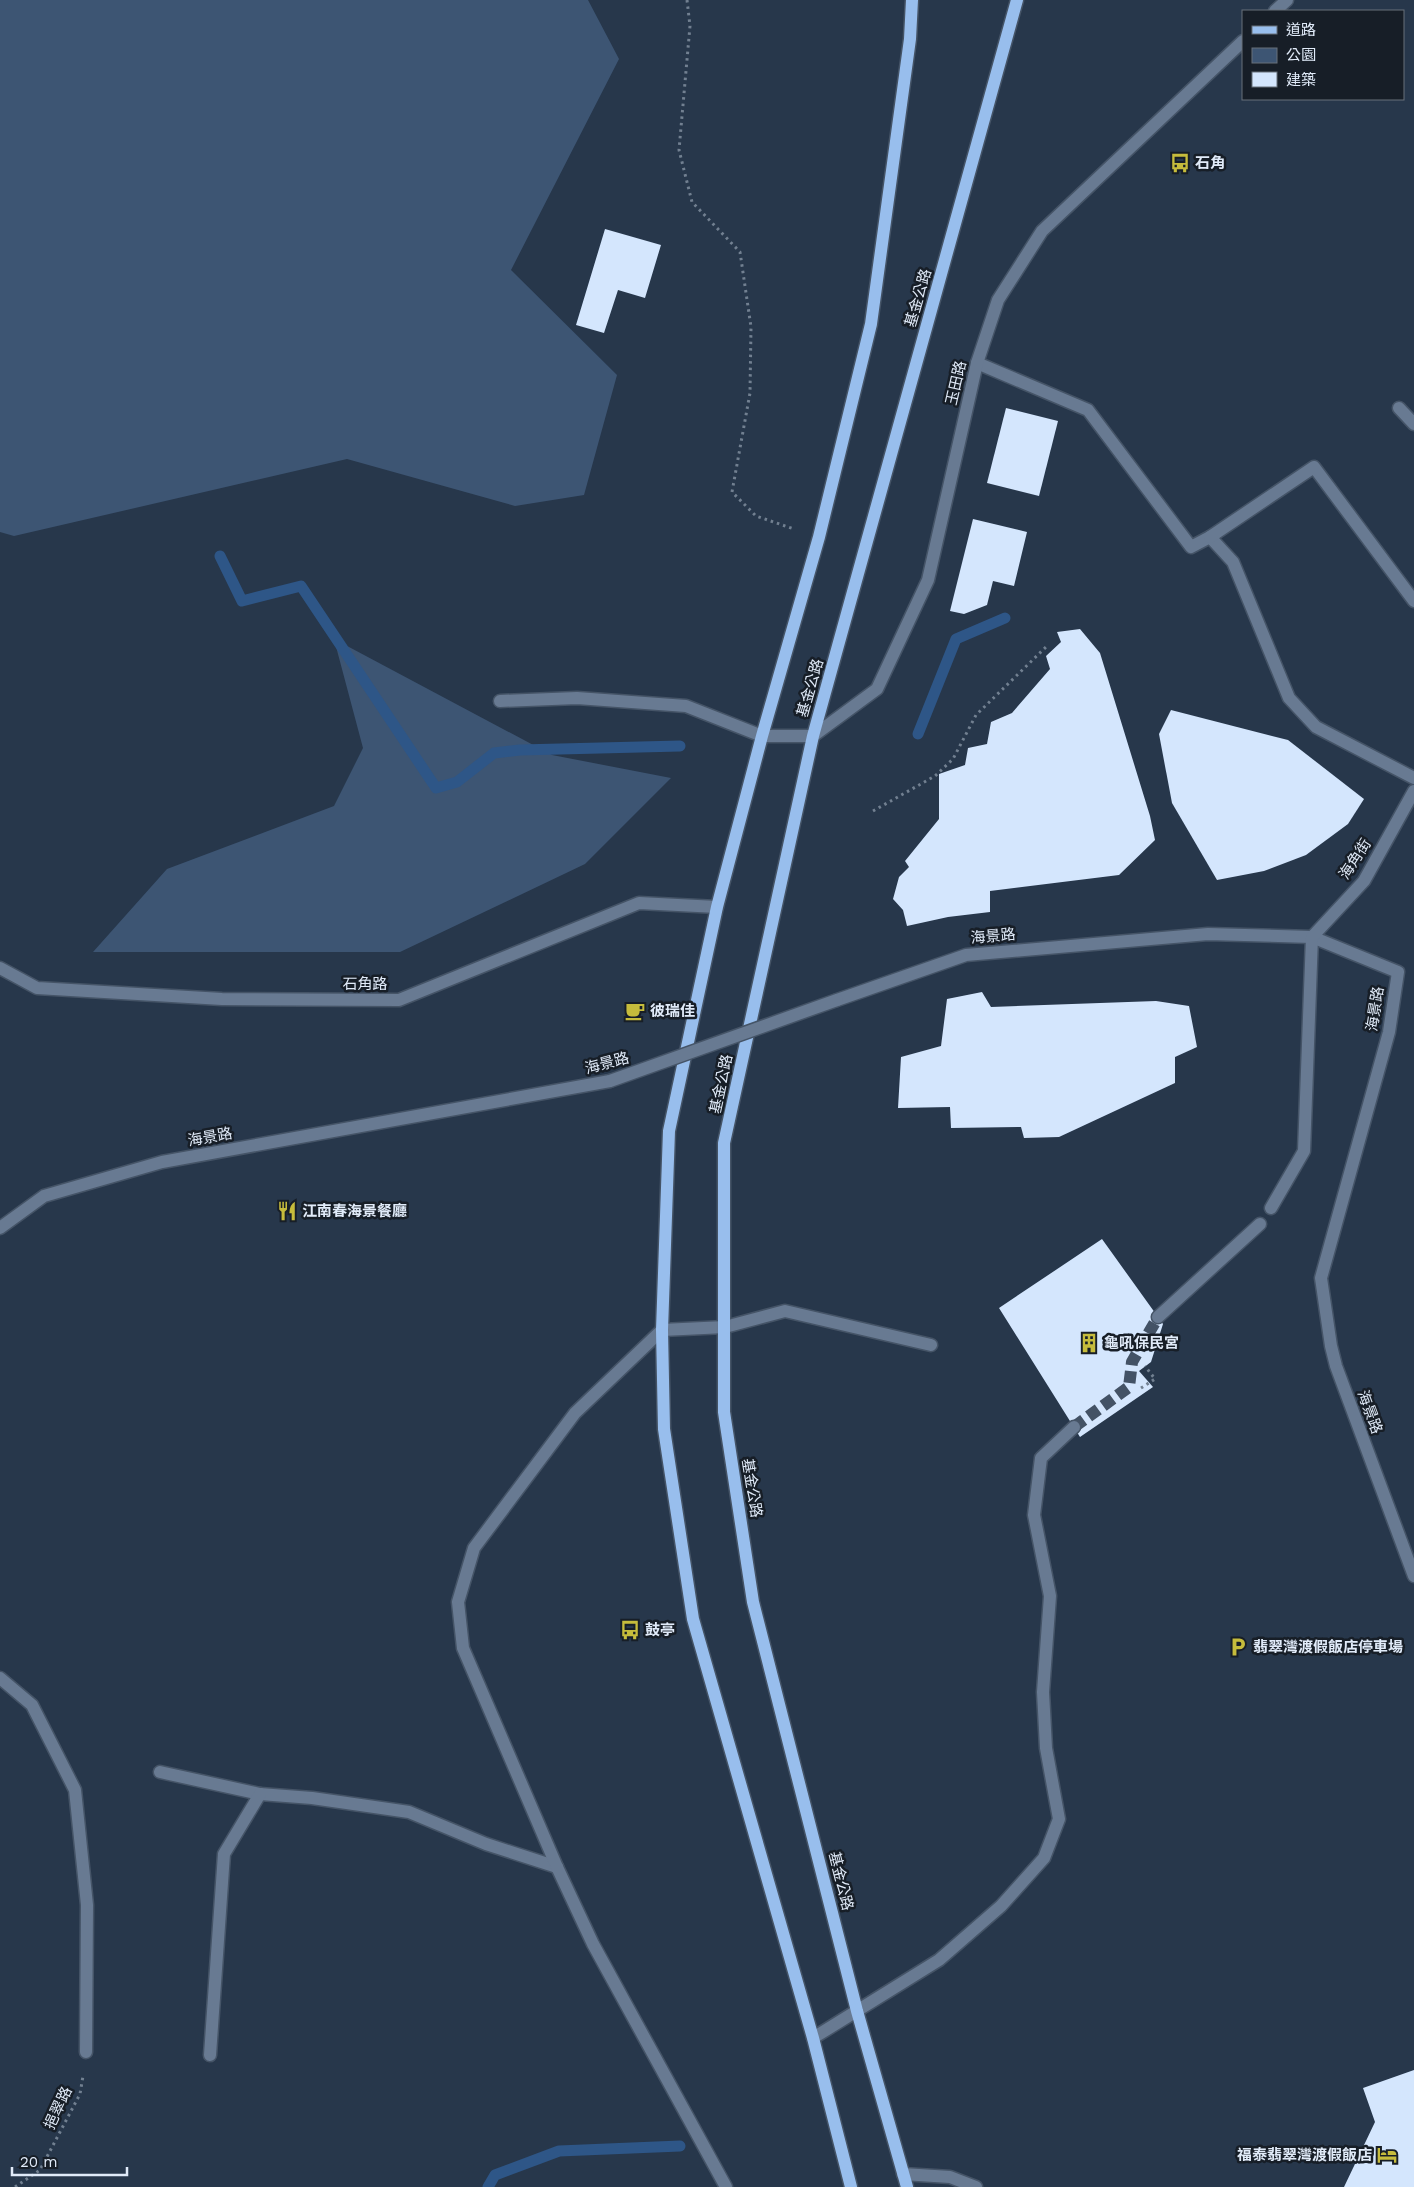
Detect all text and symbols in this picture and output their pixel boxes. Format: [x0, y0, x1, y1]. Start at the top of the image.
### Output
legend [1242, 10, 1404, 100]
text: 道路 [1286, 21, 1316, 39]
text: 公園 [1286, 46, 1316, 64]
text: 建築 [1286, 71, 1316, 89]
bus stop icon: 石角 [1169, 152, 1191, 174]
place label: 石角 [1195, 154, 1225, 172]
street label: 基金公路 [901, 267, 935, 329]
street label: 玉田路 [942, 359, 970, 407]
street label: 基金公路 [793, 657, 827, 719]
street label: 海角街 [1335, 835, 1375, 883]
street label: 海景路 [970, 925, 1016, 947]
street label: 石角路 [342, 975, 388, 993]
street label: 海景路 [1363, 985, 1387, 1033]
cafe icon: 彼瑞佳 [624, 1000, 646, 1022]
place label: 彼瑞佳 [650, 1002, 695, 1020]
street label: 海景路 [583, 1048, 631, 1078]
street label: 基金公路 [706, 1053, 736, 1115]
street label: 海景路 [186, 1124, 234, 1150]
restaurant icon: 江南春海景餐廳 [276, 1200, 298, 1222]
place label: 江南春海景餐廳 [302, 1202, 407, 1220]
building icon: 龜吼保民宮 [1078, 1332, 1100, 1354]
place label: 龜吼保民宮 [1104, 1334, 1179, 1352]
street label: 海景路 [1354, 1388, 1386, 1436]
street label: 基金公路 [738, 1457, 766, 1519]
bus stop icon: 鼓亭 [619, 1619, 641, 1641]
place label: 鼓亭 [645, 1621, 675, 1639]
parking icon: 翡翠灣渡假飯店停車場 [1227, 1636, 1249, 1658]
place label: 翡翠灣渡假飯店停車場 [1253, 1638, 1403, 1656]
street label: 基金公路 [825, 1850, 857, 1912]
street label: 挹翠路 [40, 2084, 76, 2132]
scale bar [12, 2144, 128, 2176]
hotel icon: 福泰翡翠灣渡假飯店 [1376, 2144, 1398, 2166]
place label: 福泰翡翠灣渡假飯店 [1237, 2146, 1372, 2164]
text: 20 m [20, 2153, 58, 2171]

